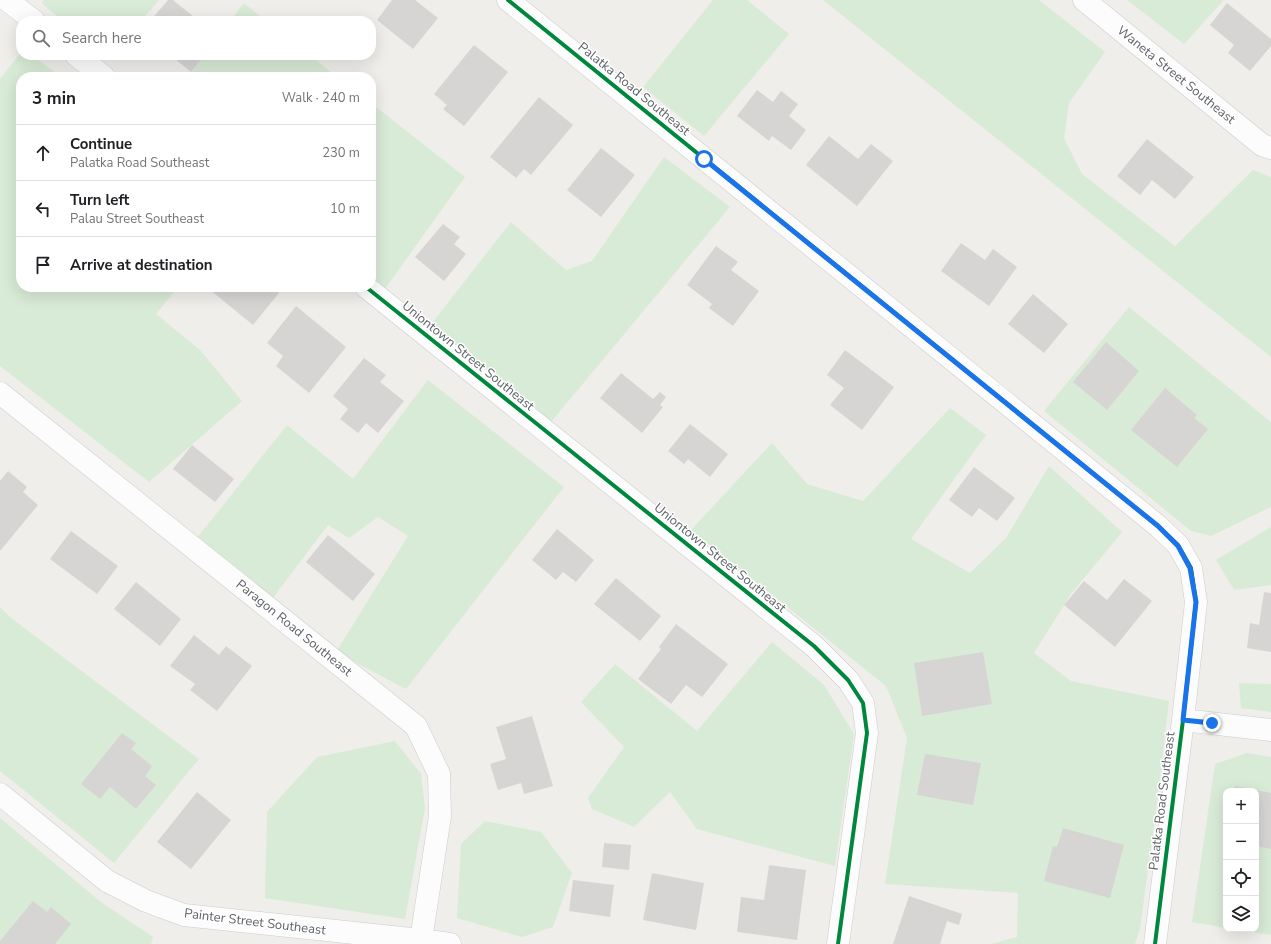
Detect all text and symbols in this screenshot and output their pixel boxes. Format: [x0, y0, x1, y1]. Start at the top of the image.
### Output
search box [16, 16, 376, 60]
street label: Waneta Street Southeast [1113, 22, 1239, 129]
icon: search [30, 27, 52, 49]
text: Search here [62, 28, 142, 48]
street label: Palatka Road Southeast [574, 38, 694, 140]
text: 3 min [32, 87, 76, 110]
text: Walk · 240 m [282, 89, 360, 107]
text: Continue [70, 134, 132, 154]
icon: ahead [32, 142, 54, 164]
text: 230 m [322, 144, 360, 162]
route start [695, 150, 713, 168]
text: Palatka Road Southeast [70, 154, 209, 172]
text: Turn left [70, 190, 129, 210]
icon: left [32, 198, 54, 220]
text: 10 m [330, 200, 360, 218]
text: Palau Street Southeast [70, 210, 204, 228]
icon: arrive [32, 254, 54, 276]
text: Arrive at destination [70, 255, 213, 275]
street label: Uniontown Street Southeast [398, 297, 538, 415]
street label: Uniontown Street Southeast [650, 499, 790, 617]
street label: Paragon Road Southeast [232, 576, 356, 681]
route end [1203, 714, 1221, 732]
street label: Palatka Road Southeast [1145, 730, 1179, 871]
map controls [1223, 788, 1259, 932]
button: + [1223, 788, 1259, 824]
button: − [1223, 824, 1259, 860]
button: locate [1223, 860, 1259, 896]
button: layers [1223, 896, 1259, 932]
street label: Painter Street Southeast [183, 904, 327, 940]

